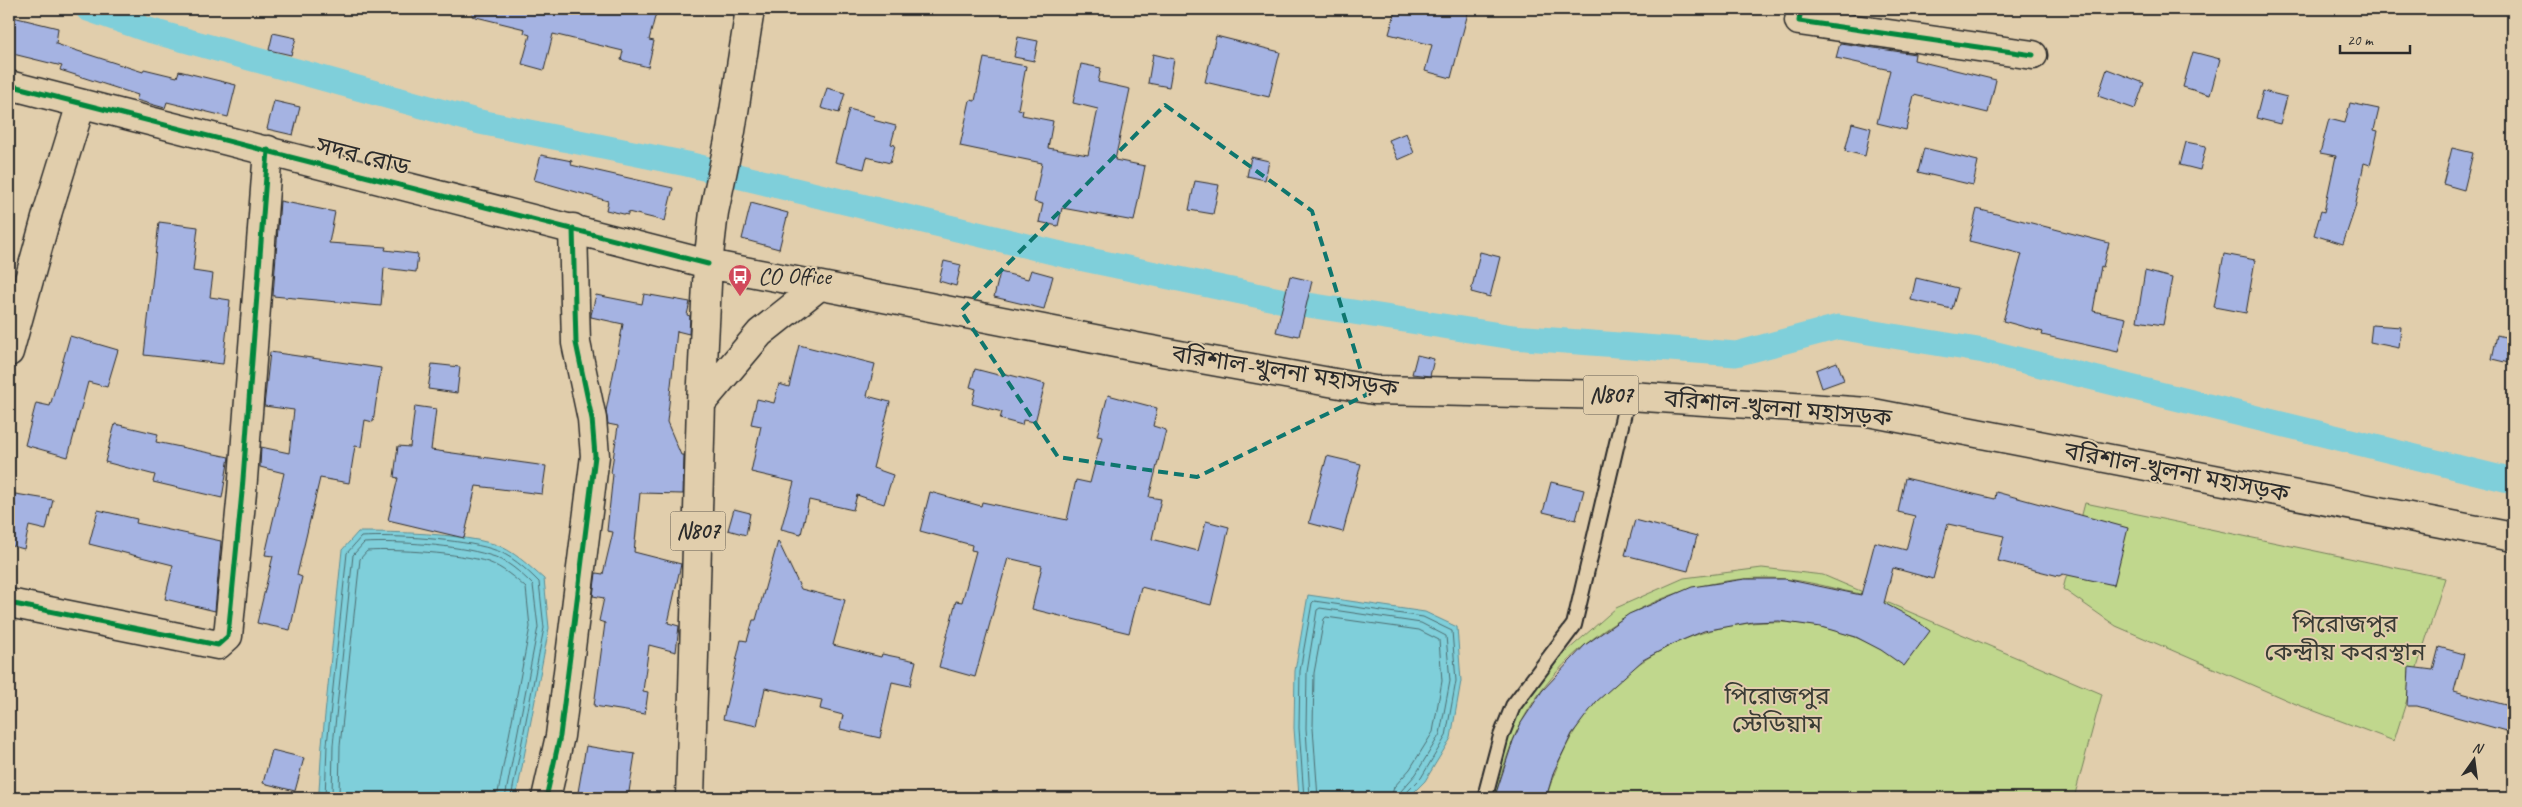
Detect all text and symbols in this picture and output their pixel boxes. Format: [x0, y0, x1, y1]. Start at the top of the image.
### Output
scale bar [2340, 22, 2410, 54]
text: 20 m [2347, 31, 2374, 50]
street label: সদর রোড [312, 130, 413, 182]
place label: CO Office [758, 261, 833, 291]
bus stop icon: CO Office [727, 263, 753, 297]
street label: বরিশাল-খুলনা মহাসড়ক [1169, 338, 1401, 404]
road number: N807 [1584, 376, 1638, 414]
street label: বরিশাল-খুলনা মহাসড়ক [1662, 383, 1894, 433]
street label: বরিশাল-খুলনা মহাসড়ক [2061, 435, 2293, 509]
road number: N807 [670, 512, 726, 550]
park label: পিরোজপুর কেন্দ্রীয় কবরস্থান [2265, 609, 2426, 667]
park label: পিরোজপুর স্টেডিয়াম [1723, 681, 1830, 739]
north arrow [2450, 734, 2500, 784]
text: N [2471, 739, 2486, 758]

